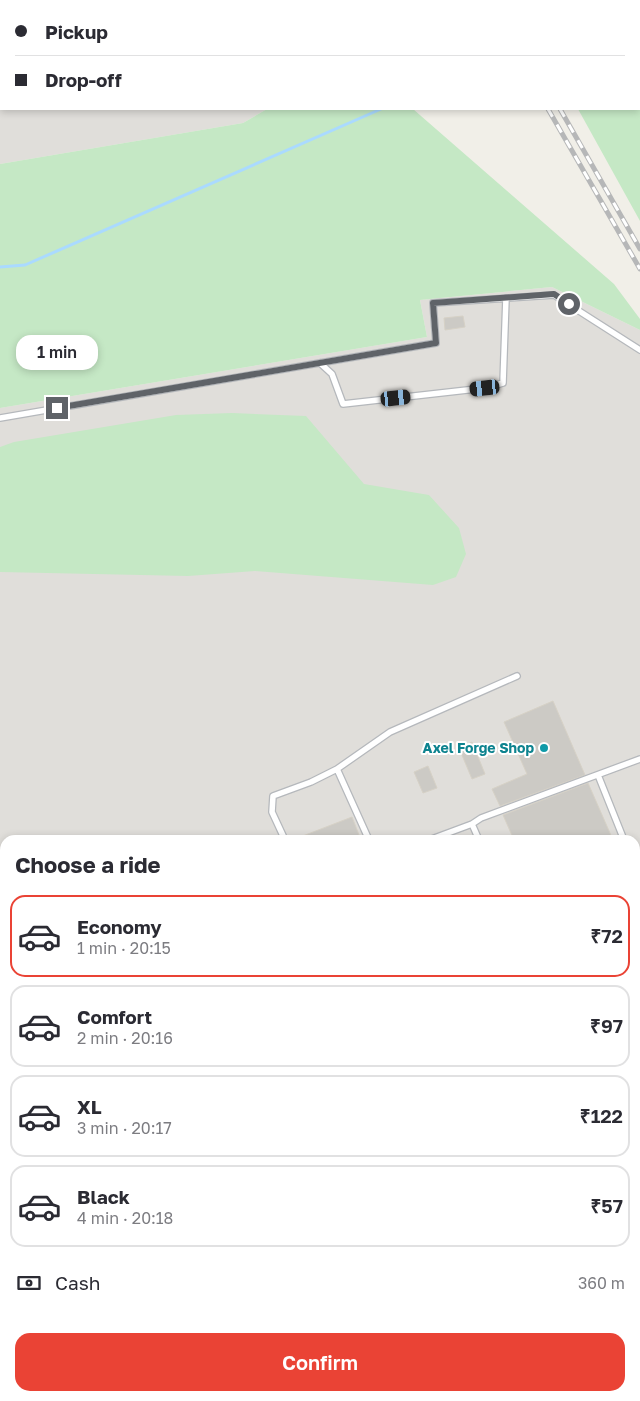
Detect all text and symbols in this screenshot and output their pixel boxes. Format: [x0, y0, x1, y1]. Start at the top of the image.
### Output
text: Pickup [45, 20, 108, 43]
text: Drop-off [45, 68, 122, 91]
route start [558, 293, 580, 315]
callout: 1 min [16, 336, 98, 370]
text: 1 min [37, 342, 77, 362]
car [469, 379, 500, 397]
car [380, 389, 411, 407]
route end [46, 397, 68, 419]
place label: Axel Forge Shop [422, 739, 534, 756]
marker: Axel Forge Shop [538, 742, 550, 754]
text: Choose a ride [15, 851, 161, 878]
icon: car [17, 914, 62, 959]
text: Economy [77, 915, 162, 938]
text: ₹72 [590, 924, 623, 947]
text: 1 min · 20:15 [77, 938, 171, 958]
icon: car [17, 1004, 62, 1049]
text: Comfort [77, 1005, 152, 1028]
text: ₹97 [590, 1014, 623, 1037]
text: 2 min · 20:16 [77, 1028, 173, 1048]
icon: car [17, 1094, 62, 1139]
text: XL [77, 1095, 102, 1118]
text: ₹122 [580, 1104, 623, 1127]
text: 3 min · 20:17 [77, 1118, 172, 1138]
icon: car [17, 1184, 62, 1229]
text: Black [77, 1185, 130, 1208]
text: ₹57 [590, 1194, 623, 1217]
text: 4 min · 20:18 [77, 1208, 173, 1228]
icon: cash [15, 1269, 43, 1297]
text: Cash [55, 1271, 100, 1294]
text: 360 m [578, 1273, 625, 1293]
button: Confirm [15, 1333, 625, 1391]

